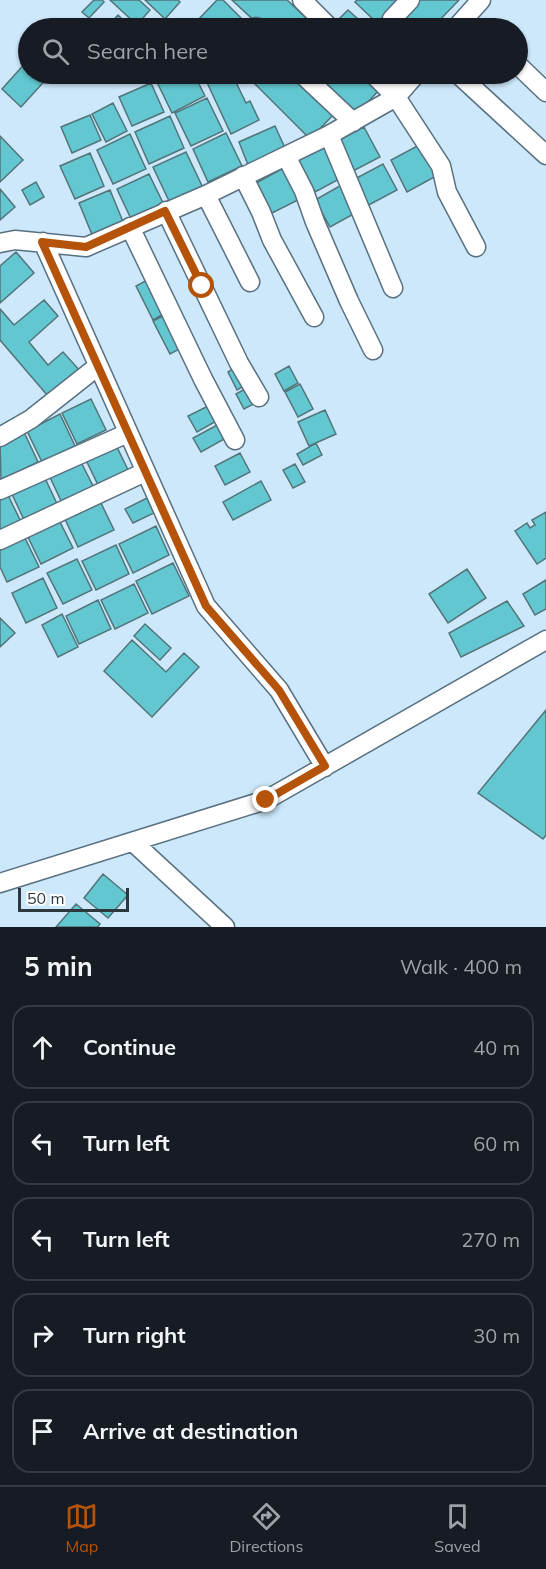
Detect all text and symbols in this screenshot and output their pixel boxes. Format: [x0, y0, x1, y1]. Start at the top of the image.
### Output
search box [18, 18, 528, 84]
icon: search [39, 35, 72, 68]
text: Search here [87, 37, 208, 65]
route start [188, 272, 214, 298]
route end [252, 786, 278, 812]
scale bar [18, 885, 129, 912]
text: 50 m [27, 888, 64, 908]
text: 5 min [24, 950, 93, 983]
text: Walk · 400 m [400, 954, 522, 979]
icon: ahead [26, 1031, 59, 1064]
text: Continue [83, 1033, 176, 1061]
text: 40 m [473, 1035, 520, 1060]
icon: left [26, 1127, 59, 1160]
text: Turn left [83, 1129, 170, 1157]
text: 60 m [473, 1131, 520, 1156]
icon: left [26, 1223, 59, 1256]
text: Turn left [83, 1225, 170, 1253]
text: 270 m [461, 1227, 520, 1252]
icon: right [26, 1319, 59, 1352]
text: Turn right [83, 1321, 186, 1349]
text: 30 m [473, 1323, 520, 1348]
icon: arrive [26, 1415, 59, 1448]
text: Arrive at destination [83, 1417, 298, 1445]
tab: Map [65, 1500, 98, 1556]
tab: Directions [229, 1500, 303, 1556]
tab: Saved [434, 1500, 481, 1556]

